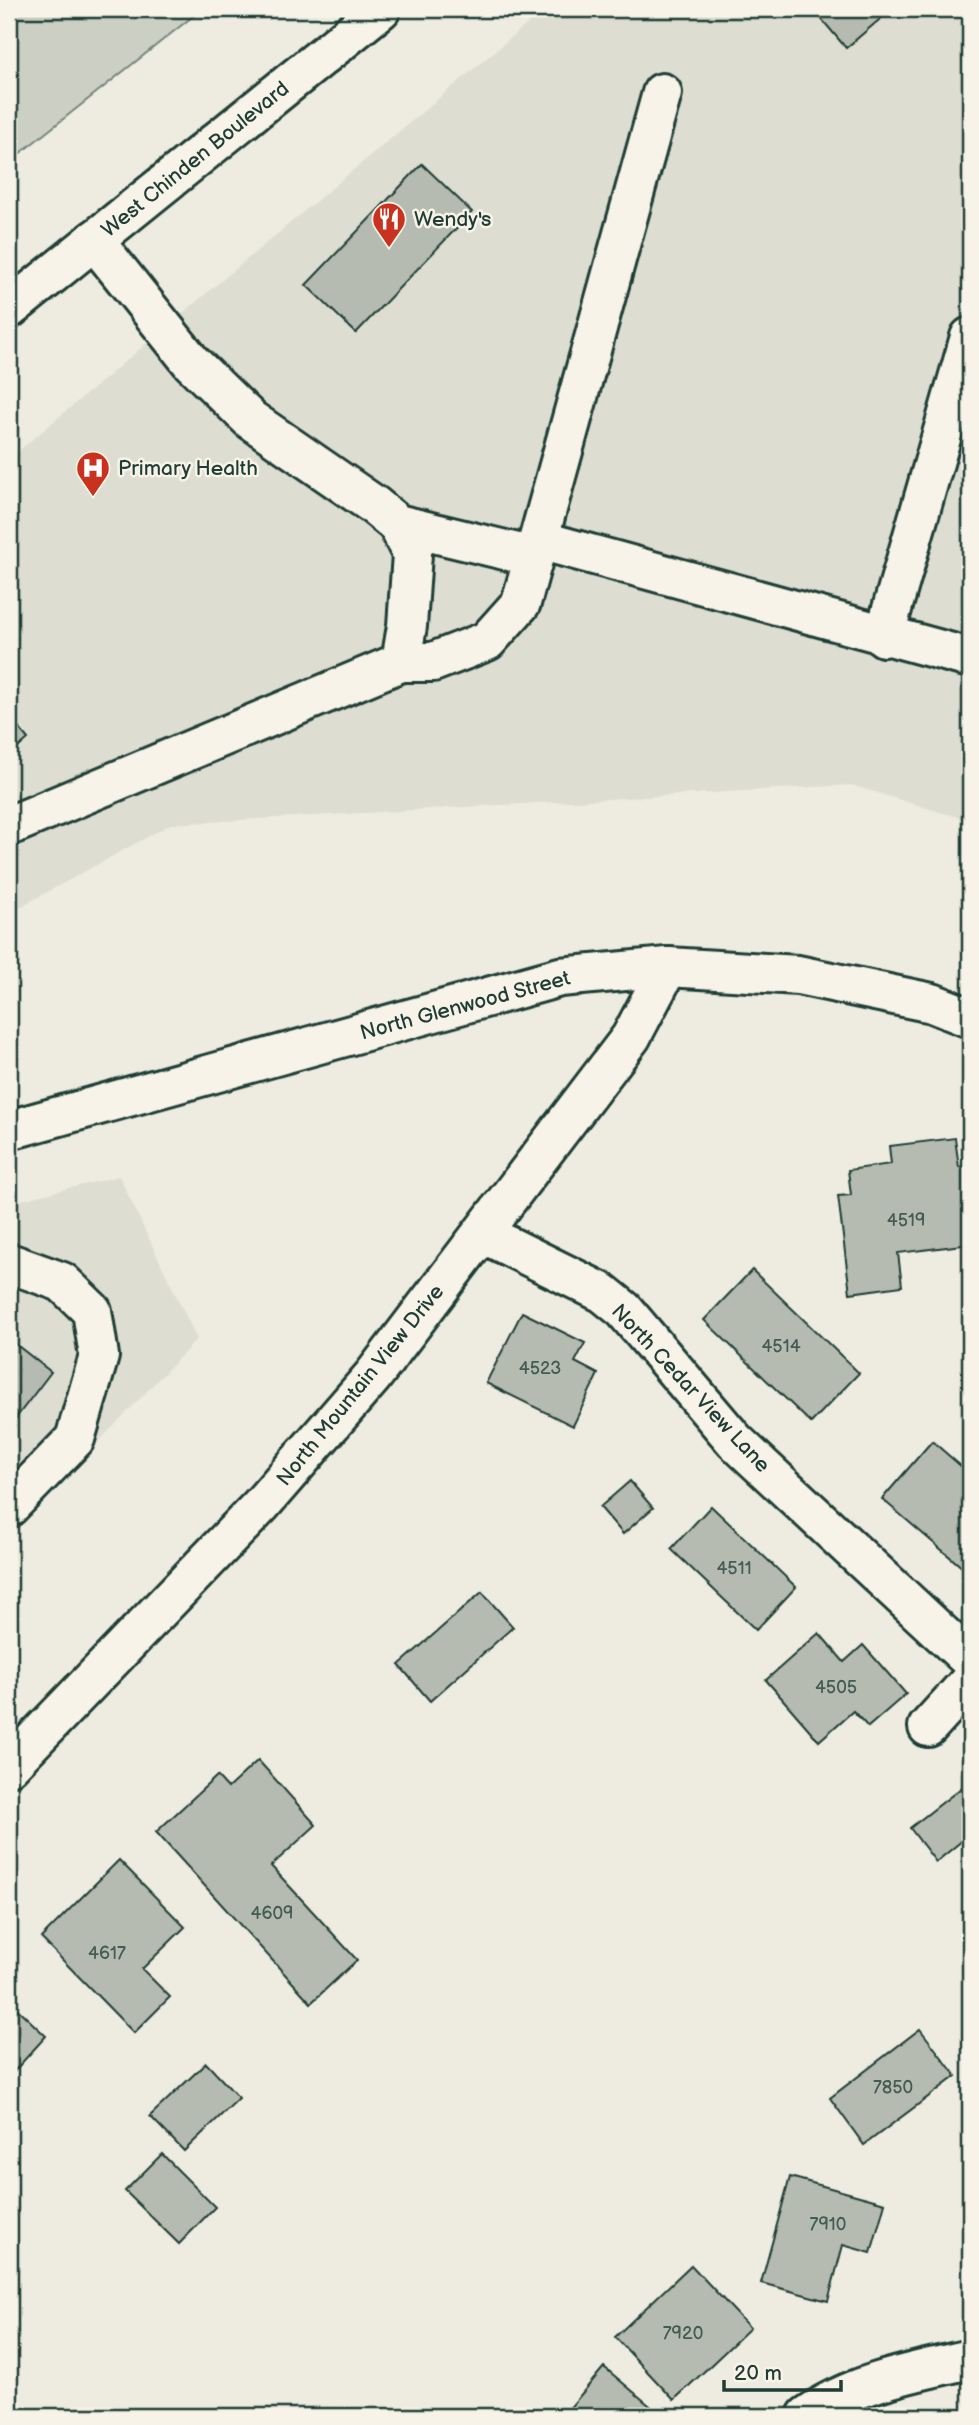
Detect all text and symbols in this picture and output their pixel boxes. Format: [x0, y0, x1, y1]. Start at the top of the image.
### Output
street label: West Chinden Boulevard [97, 76, 294, 243]
restaurant icon: Wendy's [370, 200, 408, 249]
place label: Wendy's [414, 207, 491, 232]
hospital icon: Primary Health [74, 449, 112, 498]
place label: Primary Health [118, 456, 258, 481]
street label: North Glenwood Street [357, 965, 573, 1046]
house number: 4519 [887, 1210, 925, 1231]
street label: North Mountain View Drive [271, 1280, 449, 1491]
street label: North Cedar View Lane [606, 1299, 775, 1478]
house number: 4514 [761, 1336, 801, 1357]
house number: 4523 [519, 1358, 561, 1379]
house number: 4511 [716, 1558, 752, 1579]
house number: 4505 [815, 1677, 857, 1698]
house number: 4609 [251, 1903, 293, 1924]
house number: 4617 [88, 1943, 126, 1964]
house number: 7850 [873, 2077, 913, 2098]
house number: 7910 [810, 2214, 846, 2235]
house number: 7920 [663, 2323, 703, 2344]
scale bar [724, 2348, 841, 2392]
text: 20 m [734, 2361, 782, 2386]

